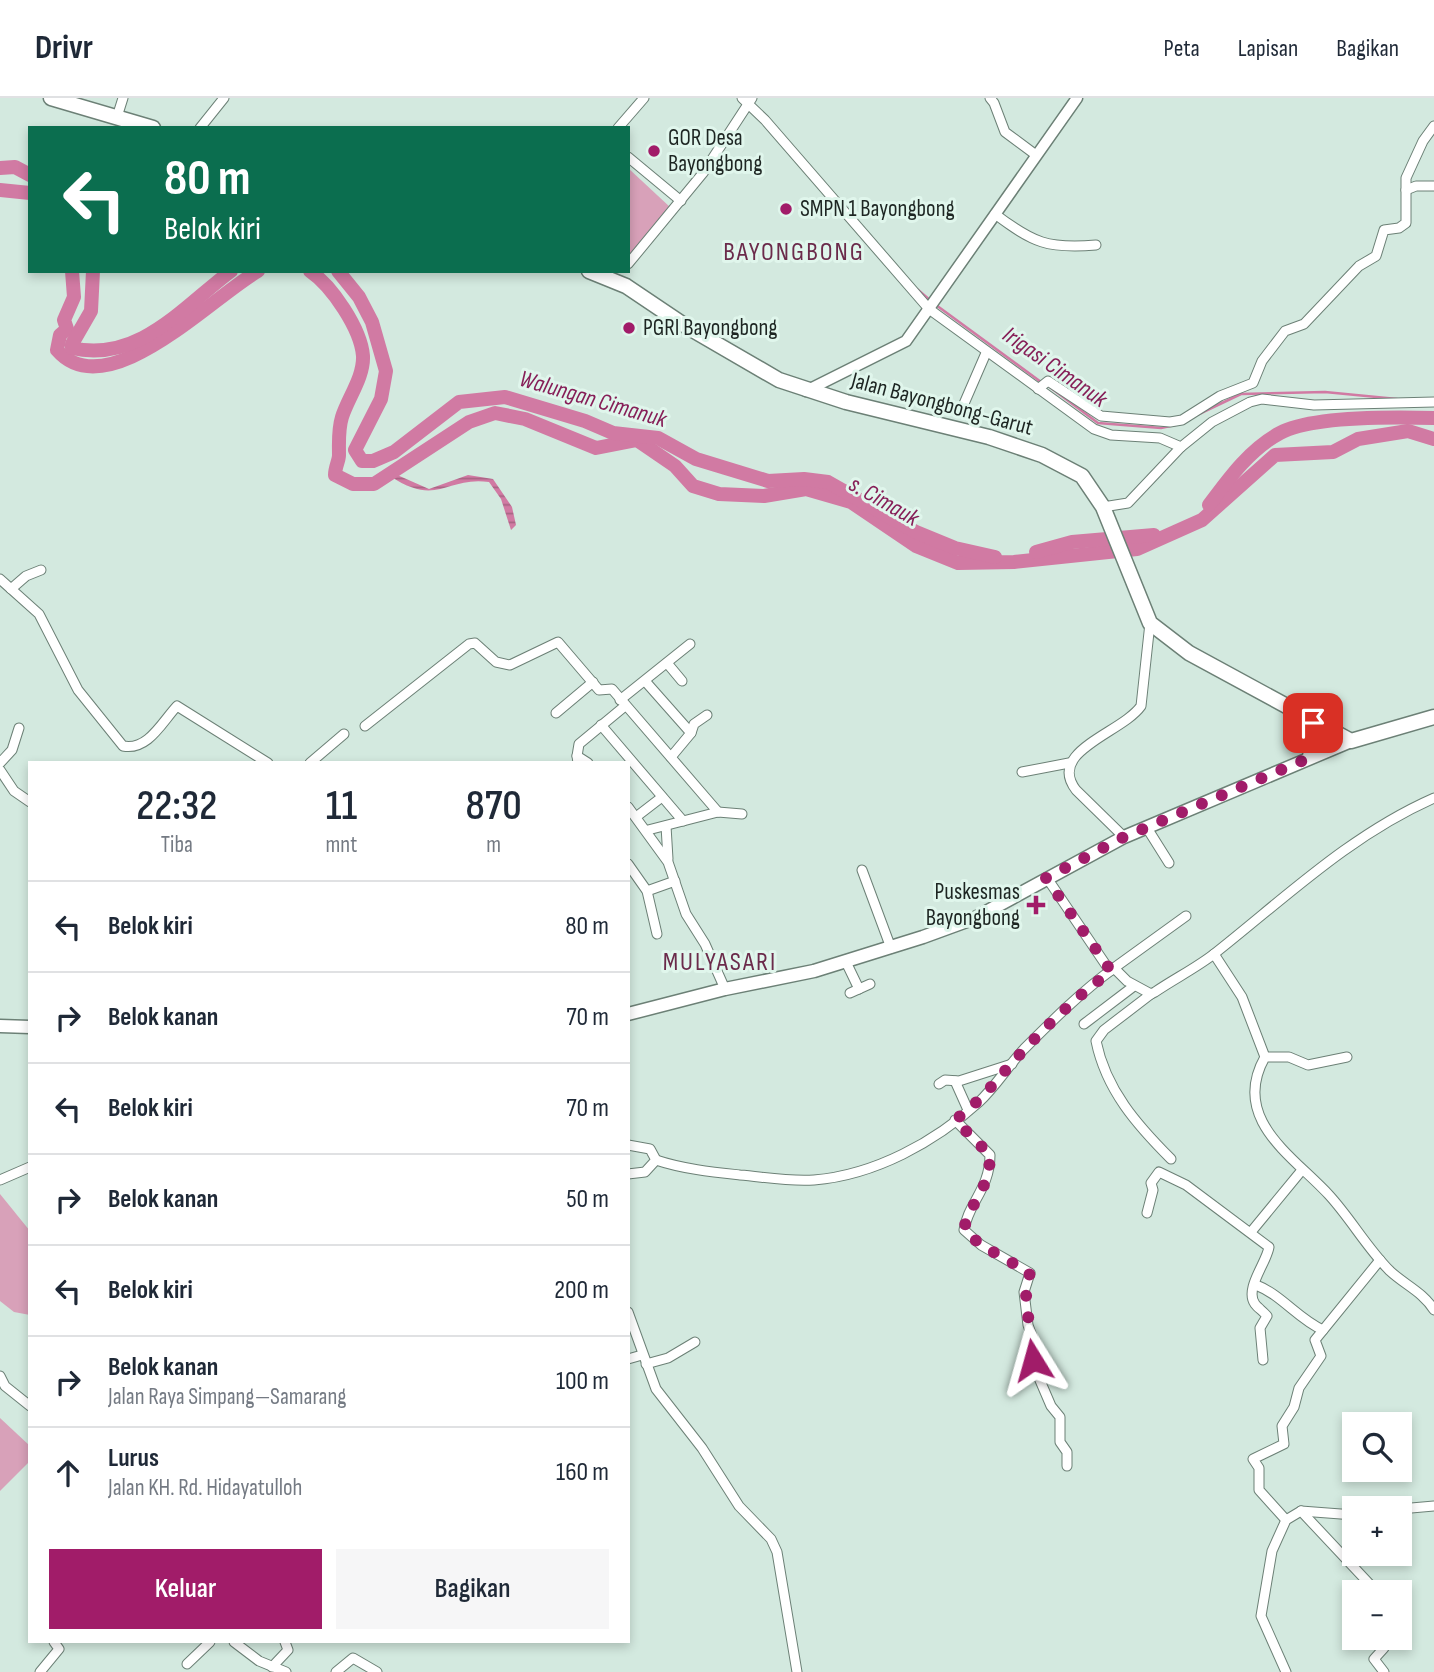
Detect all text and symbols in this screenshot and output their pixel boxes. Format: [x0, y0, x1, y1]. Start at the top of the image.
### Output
text: Drivr [35, 28, 93, 68]
text: Peta [1164, 34, 1200, 63]
text: Lapisan [1238, 34, 1298, 63]
text: Bagikan [1336, 34, 1399, 63]
place label: GOR Desa Bayongbong [668, 124, 762, 178]
marker: GOR Desa Bayongbong [646, 143, 662, 159]
text: 80 m [164, 150, 251, 209]
icon: left [49, 154, 140, 245]
place label: SMPN 1 Bayongbong [800, 195, 955, 223]
marker: SMPN 1 Bayongbong [778, 201, 794, 217]
text: Belok kiri [164, 210, 261, 249]
district label: BAYONGBONG [723, 237, 865, 268]
place label: PGRI Bayongbong [643, 314, 778, 342]
marker: PGRI Bayongbong [621, 320, 637, 336]
water label: Irigasi Cimanuk [997, 320, 1114, 414]
water label: Walungan Cimanuk [516, 364, 671, 434]
street label: Jalan Bayongbong-Garut [847, 366, 1036, 442]
water label: s. Cimauk [844, 469, 925, 533]
pin [1283, 693, 1343, 753]
icon: arrive [1294, 704, 1332, 742]
text: 22:32 [136, 781, 217, 832]
text: 11 [326, 781, 357, 832]
text: 870 [466, 781, 522, 832]
text: Tiba [161, 831, 193, 859]
text: mnt [326, 831, 357, 859]
text: m [486, 831, 501, 859]
place label: Puskesmas Bayongbong [926, 878, 1020, 932]
marker: Puskesmas Bayongbong [1026, 895, 1046, 915]
icon: left [49, 908, 87, 946]
text: Belok kiri [108, 911, 193, 942]
text: 80 m [565, 911, 609, 942]
district label: MULYASARI [663, 947, 777, 978]
icon: right [49, 999, 87, 1037]
text: Belok kanan [108, 1002, 218, 1033]
text: 70 m [566, 1002, 609, 1033]
icon: left [49, 1090, 87, 1128]
text: Belok kiri [108, 1093, 193, 1124]
text: 70 m [566, 1093, 609, 1124]
icon: right [49, 1181, 87, 1219]
text: Belok kanan [108, 1184, 218, 1215]
text: 50 m [566, 1184, 609, 1215]
icon: left [49, 1272, 87, 1310]
text: Belok kiri [108, 1275, 193, 1306]
text: 200 m [554, 1275, 609, 1306]
position arrow [996, 1323, 1070, 1397]
text: Belok kanan [108, 1352, 218, 1383]
icon: right [49, 1363, 87, 1401]
text: 100 m [556, 1366, 609, 1397]
text: Jalan Raya Simpang—Samarang [108, 1383, 347, 1411]
map controls [1342, 1412, 1412, 1650]
button: search [1342, 1412, 1412, 1482]
text: Lurus [108, 1443, 159, 1474]
icon: ahead [49, 1454, 87, 1492]
text: 160 m [556, 1457, 609, 1488]
text: Jalan KH. Rd. Hidayatulloh [108, 1474, 302, 1502]
button: + [1342, 1496, 1412, 1566]
button: Keluar [49, 1549, 322, 1629]
button: Bagikan [336, 1549, 609, 1629]
button: − [1342, 1580, 1412, 1650]

